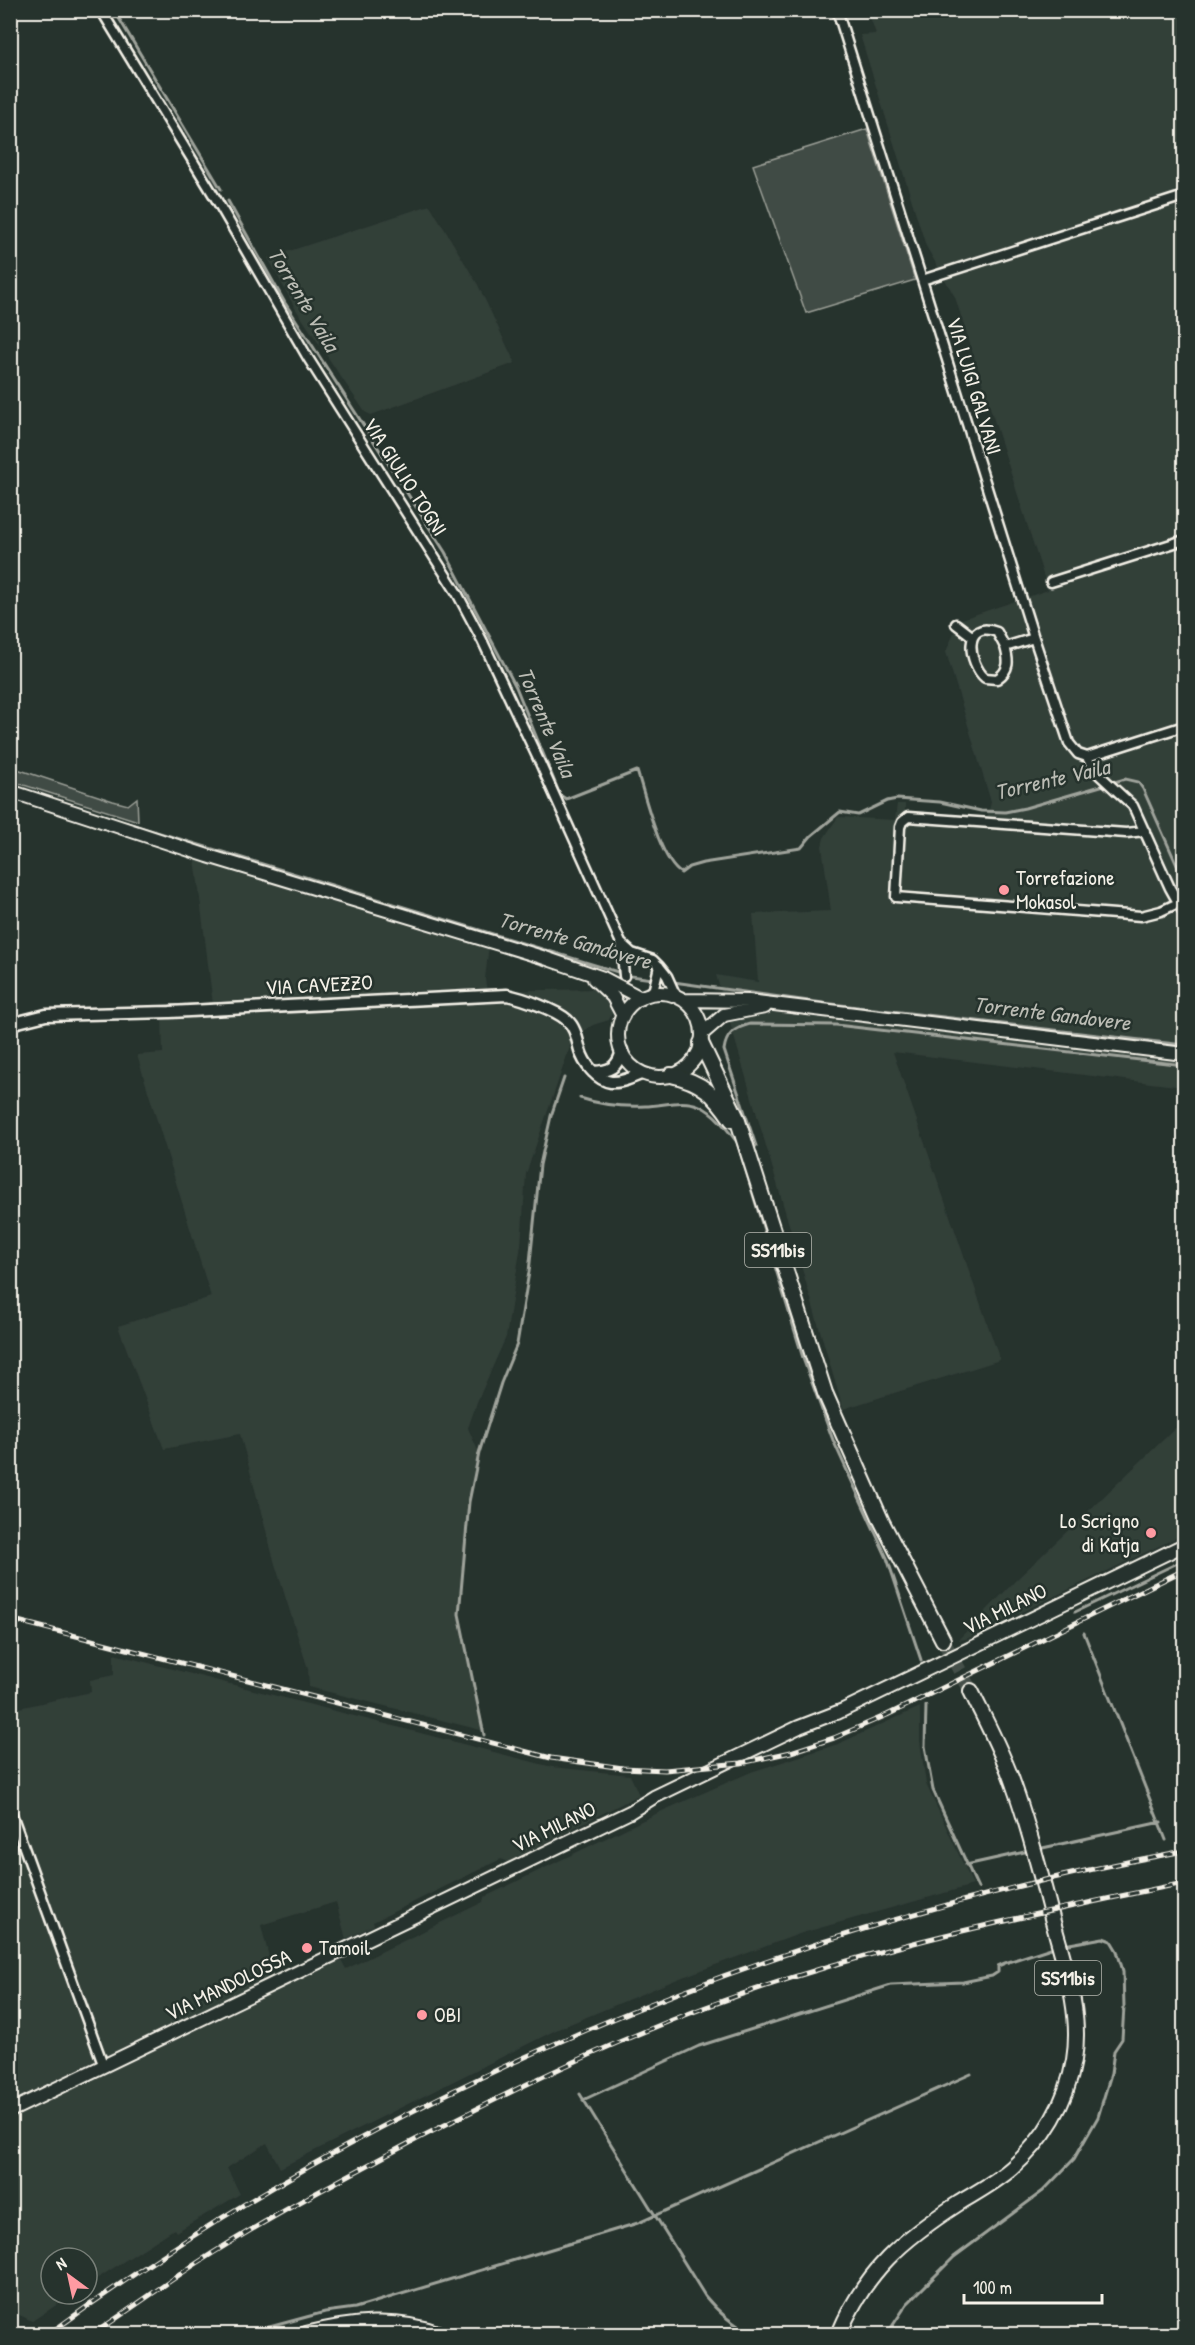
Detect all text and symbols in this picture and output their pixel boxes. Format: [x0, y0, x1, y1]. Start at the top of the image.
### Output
water label: Torrente Vaila [261, 241, 348, 359]
street label: VIA LUIGI GALVANI [940, 314, 1009, 458]
street label: VIA GIULIO TOGNI [356, 412, 454, 541]
water label: Torrente Vaila [510, 662, 585, 784]
water label: Torrente Vaila [992, 751, 1114, 807]
place label: Torrefazione Mokasol [1016, 863, 1115, 916]
marker: Torrefazione Mokasol [997, 883, 1011, 897]
water label: Torrente Gandovere [495, 904, 656, 976]
street label: VIA CAVEZZO [264, 967, 373, 1002]
water label: Torrente Gandovere [972, 989, 1133, 1038]
road number: SS11bis [745, 1233, 811, 1267]
place label: Lo Scrigno di Katja [1060, 1506, 1139, 1559]
marker: Lo Scrigno di Katja [1144, 1526, 1158, 1540]
street label: VIA MILANO [958, 1576, 1052, 1641]
street label: VIA MILANO [507, 1794, 601, 1859]
place label: Tamoil [319, 1933, 371, 1962]
marker: Tamoil [300, 1941, 314, 1955]
street label: VIA MANDOLOSSA [160, 1942, 295, 2027]
road number: SS11bis [1035, 1961, 1101, 1995]
place label: OBI [434, 2000, 461, 2029]
marker: OBI [415, 2008, 429, 2022]
north arrow [39, 2246, 99, 2306]
text: N [51, 2252, 71, 2275]
scale bar [964, 2267, 1102, 2305]
text: 100 m [973, 2275, 1012, 2300]

